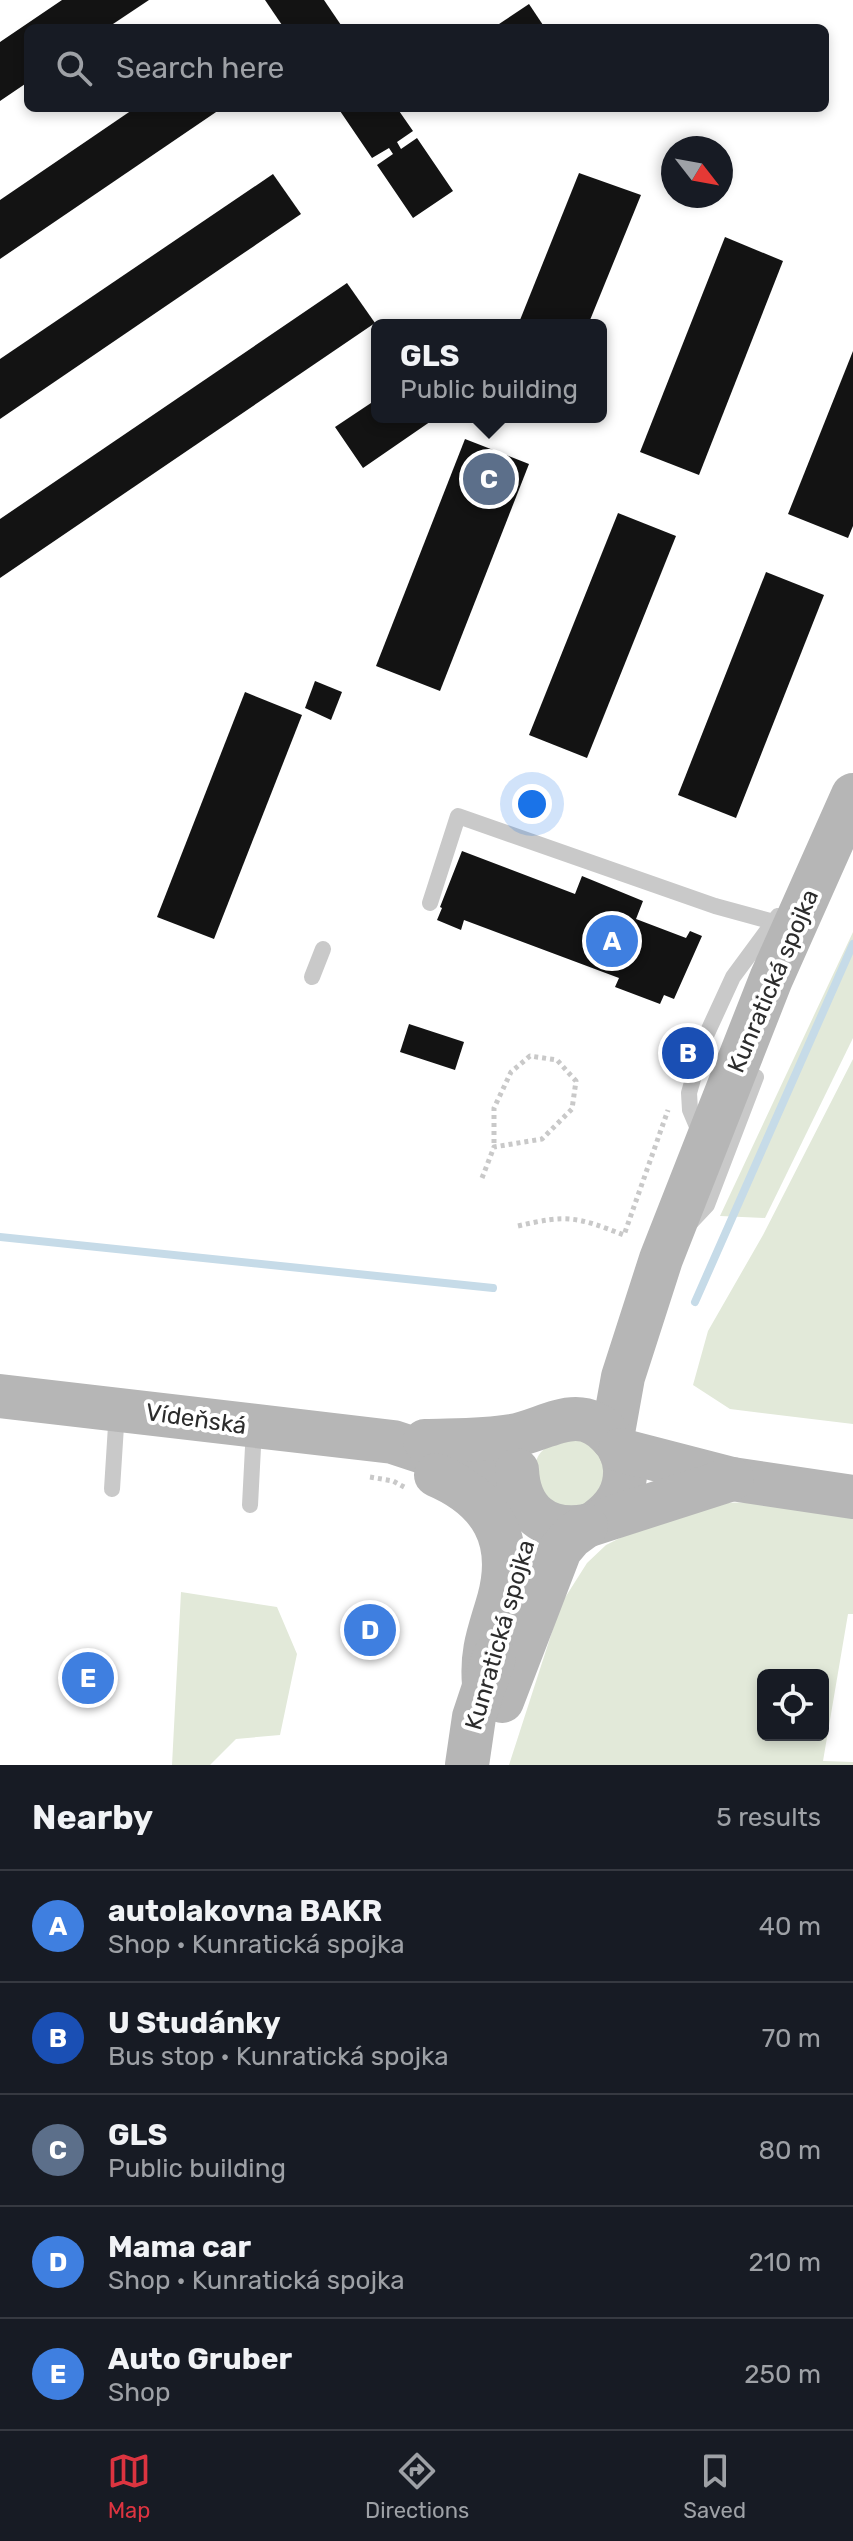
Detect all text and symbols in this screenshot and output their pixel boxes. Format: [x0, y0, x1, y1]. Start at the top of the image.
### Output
search box [24, 24, 829, 112]
icon: search [52, 46, 96, 90]
text: Search here [116, 50, 284, 86]
north arrow [661, 136, 733, 208]
popup [371, 319, 607, 423]
text: GLS [400, 338, 459, 374]
text: Public building [400, 374, 578, 405]
pin: C [463, 449, 515, 509]
your location [512, 784, 552, 824]
street label: Kunratická spojka [722, 885, 824, 1077]
pin: A [586, 911, 638, 971]
pin: B [662, 1023, 714, 1083]
street label: Vídeňská [144, 1398, 248, 1440]
street label: Kunratická spojka [459, 1537, 541, 1733]
pin: D [344, 1600, 396, 1660]
pin: E [62, 1648, 114, 1708]
map controls [757, 1669, 829, 1741]
button: locate [757, 1669, 829, 1741]
text: Nearby [32, 1797, 153, 1838]
text: 5 results [716, 1802, 821, 1833]
text: autolakovna BAKR [108, 1893, 382, 1929]
text: A [49, 1911, 67, 1942]
text: 40 m [759, 1911, 821, 1942]
text: Shop · Kunratická spojka [108, 1929, 405, 1960]
text: U Studánky [108, 2005, 281, 2041]
text: B [49, 2023, 67, 2054]
text: 70 m [762, 2023, 821, 2054]
text: Bus stop · Kunratická spojka [108, 2041, 449, 2072]
text: GLS [108, 2117, 167, 2153]
text: C [49, 2135, 67, 2166]
text: 80 m [758, 2135, 821, 2166]
text: Public building [108, 2153, 286, 2184]
text: Mama car [108, 2229, 251, 2265]
text: D [49, 2247, 67, 2278]
text: 210 m [749, 2247, 821, 2278]
text: Shop · Kunratická spojka [108, 2265, 405, 2296]
text: Auto Gruber [108, 2341, 292, 2377]
text: E [50, 2359, 66, 2390]
text: 250 m [744, 2359, 821, 2390]
text: Shop [108, 2377, 170, 2408]
tab: Map [107, 2449, 151, 2524]
tab: Directions [365, 2449, 469, 2524]
tab: Saved [683, 2449, 746, 2524]

